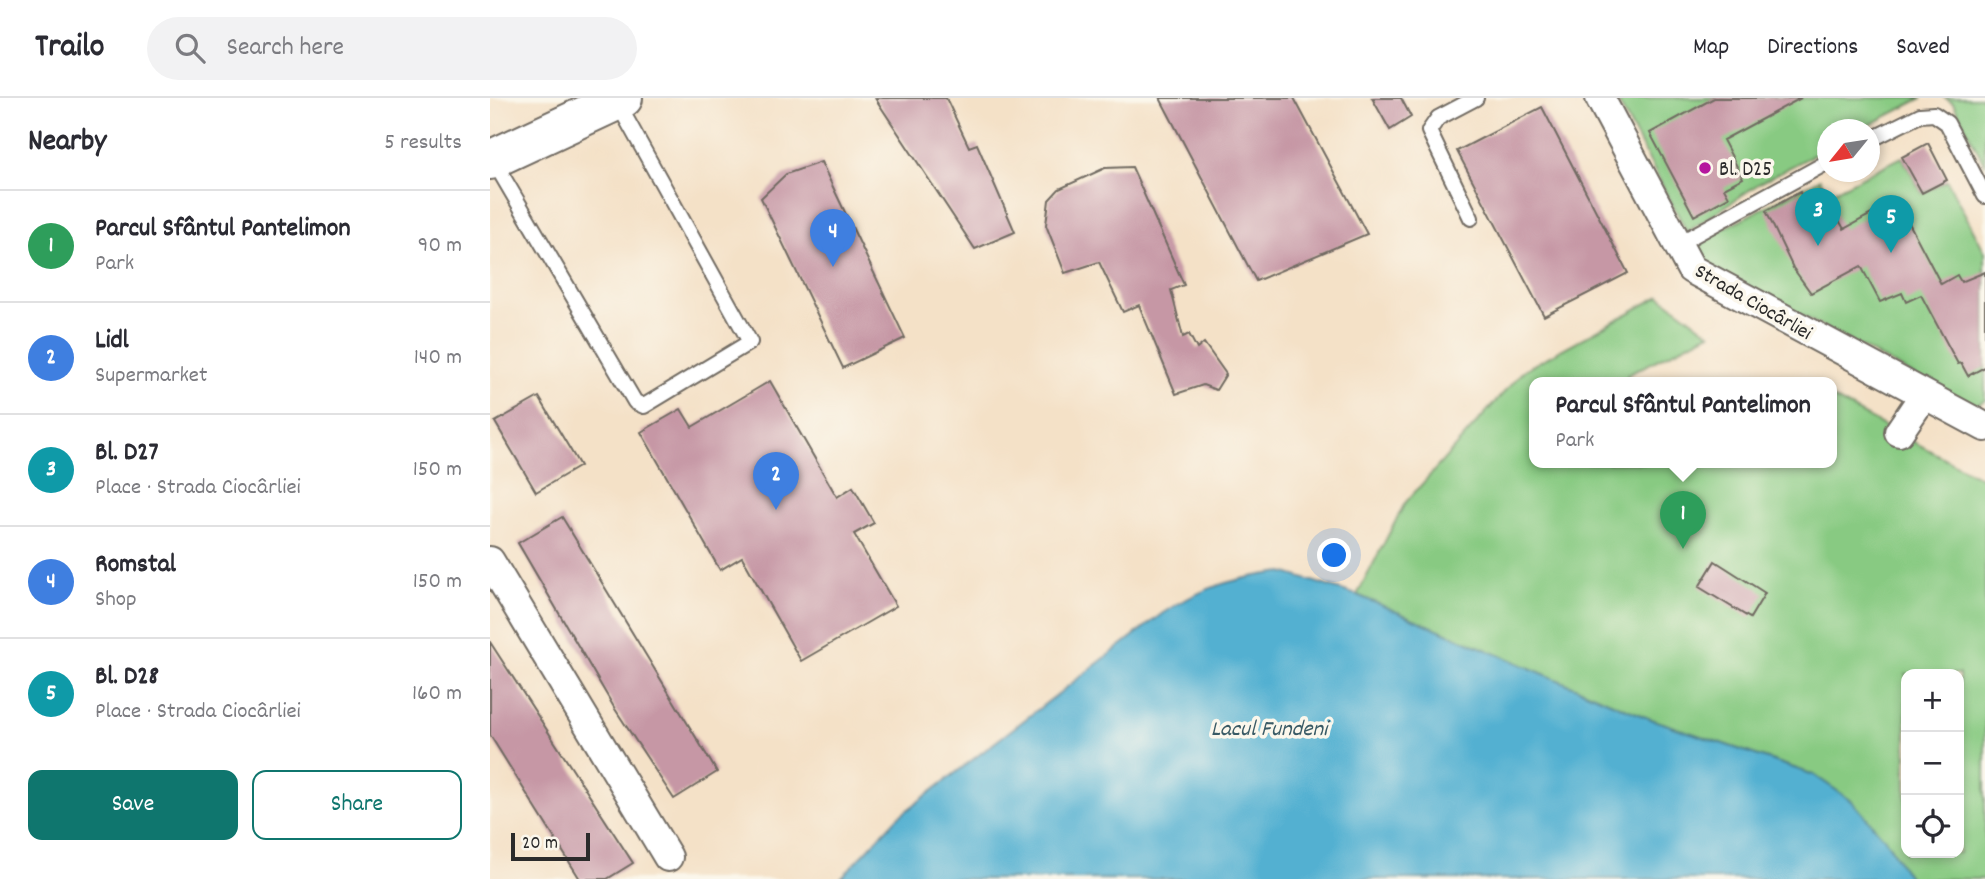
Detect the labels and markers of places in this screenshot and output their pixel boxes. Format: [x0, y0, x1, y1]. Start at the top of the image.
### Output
place label: Bl. D25 [1719, 156, 1772, 186]
marker: Bl. D25 [1697, 160, 1713, 176]
pin: 3 [1795, 188, 1841, 246]
pin: 5 [1868, 195, 1914, 253]
pin: 4 [810, 209, 856, 267]
pin: 2 [753, 452, 799, 510]
pin: 1 [1660, 491, 1706, 549]

